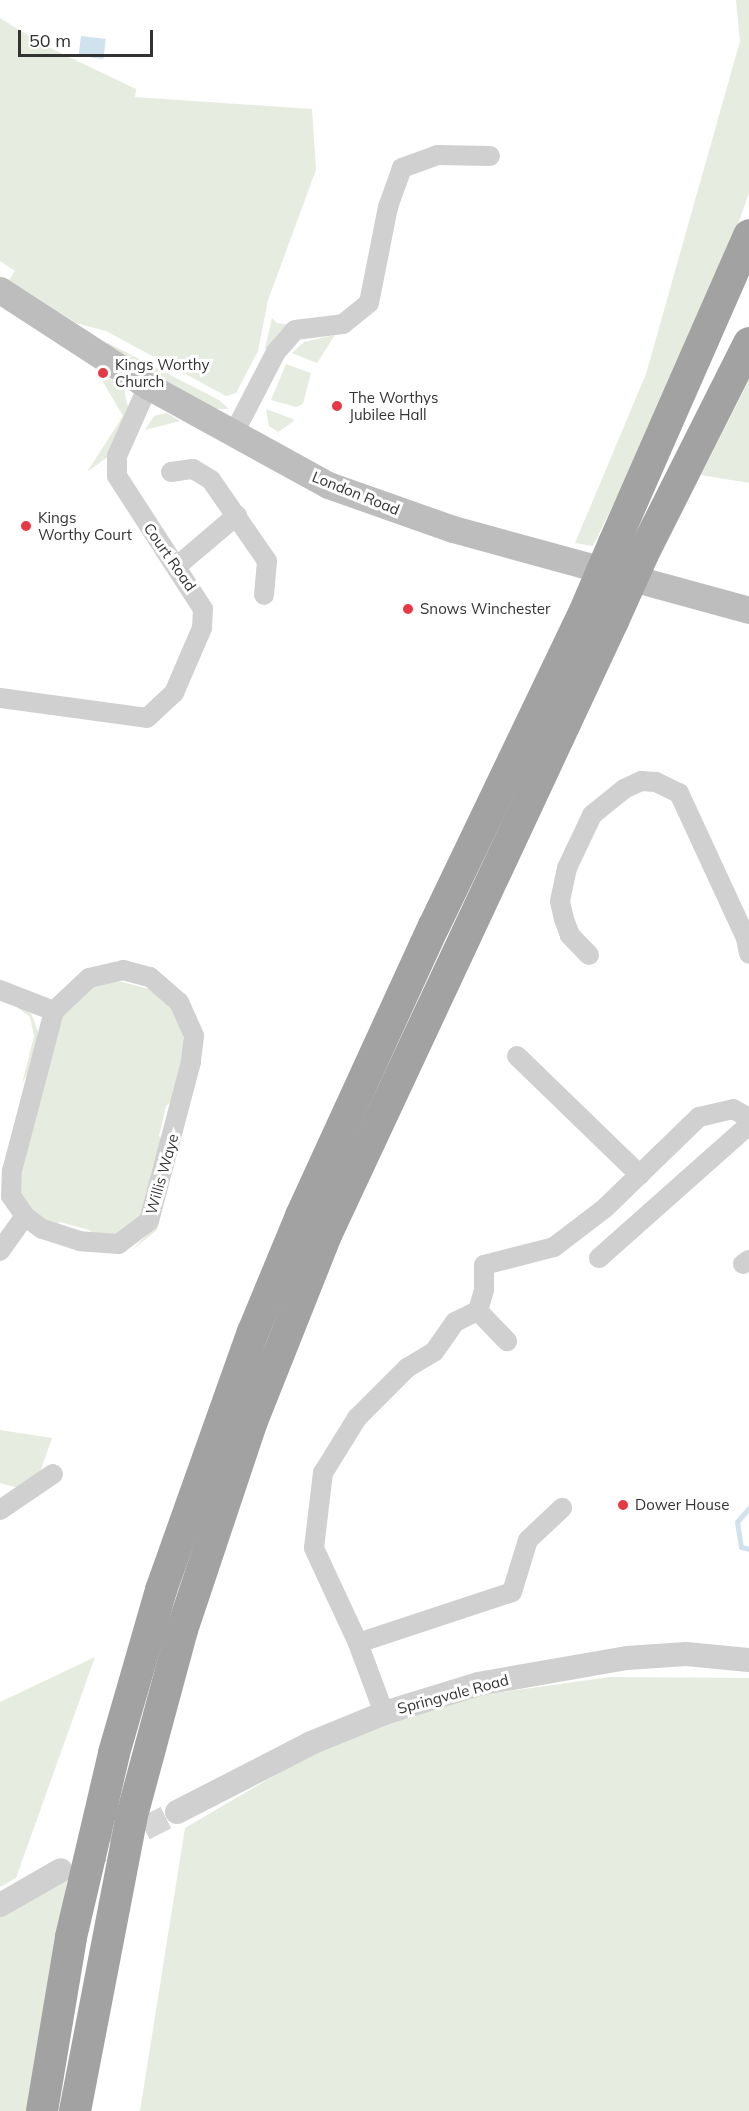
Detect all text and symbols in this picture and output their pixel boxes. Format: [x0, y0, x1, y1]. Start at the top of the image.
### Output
scale bar [21, 18, 156, 56]
text: 50 m [29, 29, 71, 52]
place label: Kings Worthy Church [115, 355, 209, 390]
marker: Kings Worthy Church [96, 366, 110, 380]
place label: The Worthys Jubilee Hall [349, 388, 438, 423]
marker: The Worthys Jubilee Hall [330, 399, 344, 413]
street label: London Road [310, 467, 402, 519]
place label: Kings Worthy Court [38, 508, 132, 543]
marker: Kings Worthy Court [19, 519, 33, 533]
street label: Court Road [140, 520, 200, 594]
place label: Snows Winchester [420, 600, 550, 618]
marker: Snows Winchester [401, 602, 415, 616]
street label: Willis Waye [142, 1132, 182, 1216]
place label: Dower House [635, 1496, 729, 1514]
marker: Dower House [616, 1498, 630, 1512]
street label: Springvale Road [395, 1670, 511, 1718]

